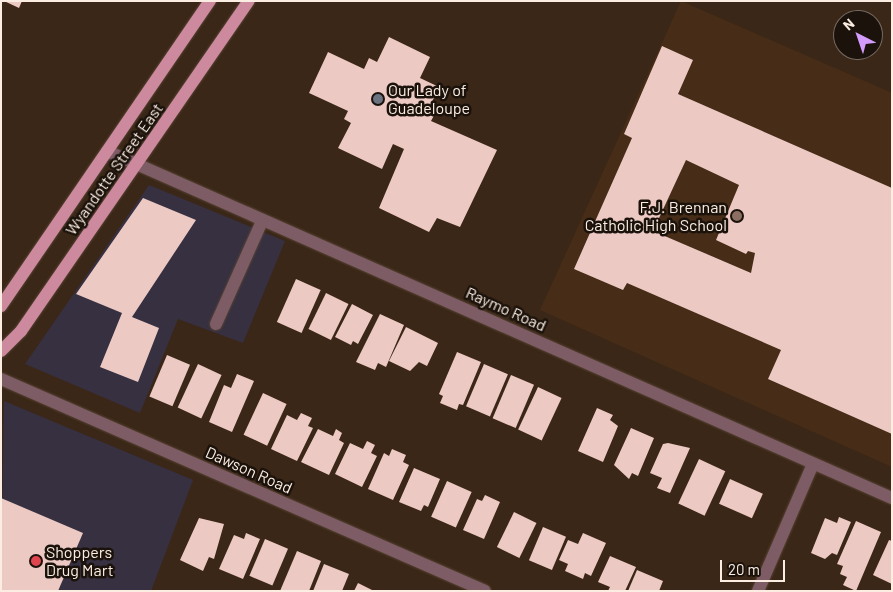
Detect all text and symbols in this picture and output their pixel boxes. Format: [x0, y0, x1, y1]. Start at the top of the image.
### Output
north arrow [833, 10, 883, 60]
text: N [839, 15, 858, 34]
place label: Our Lady of Guadeloupe [388, 80, 470, 118]
marker: Our Lady of Guadeloupe [372, 93, 384, 105]
street label: Wyandotte Street East [61, 99, 167, 239]
place label: F.J. Brennan Catholic High School [585, 197, 727, 235]
marker: F.J. Brennan Catholic High School [731, 210, 743, 222]
street label: Raymo Road [463, 283, 549, 335]
street label: Dawson Road [203, 442, 295, 498]
place label: Shoppers Drug Mart [46, 542, 114, 580]
scale bar [723, 550, 788, 582]
marker: Shoppers Drug Mart [30, 555, 42, 567]
text: 20 m [728, 560, 760, 578]

